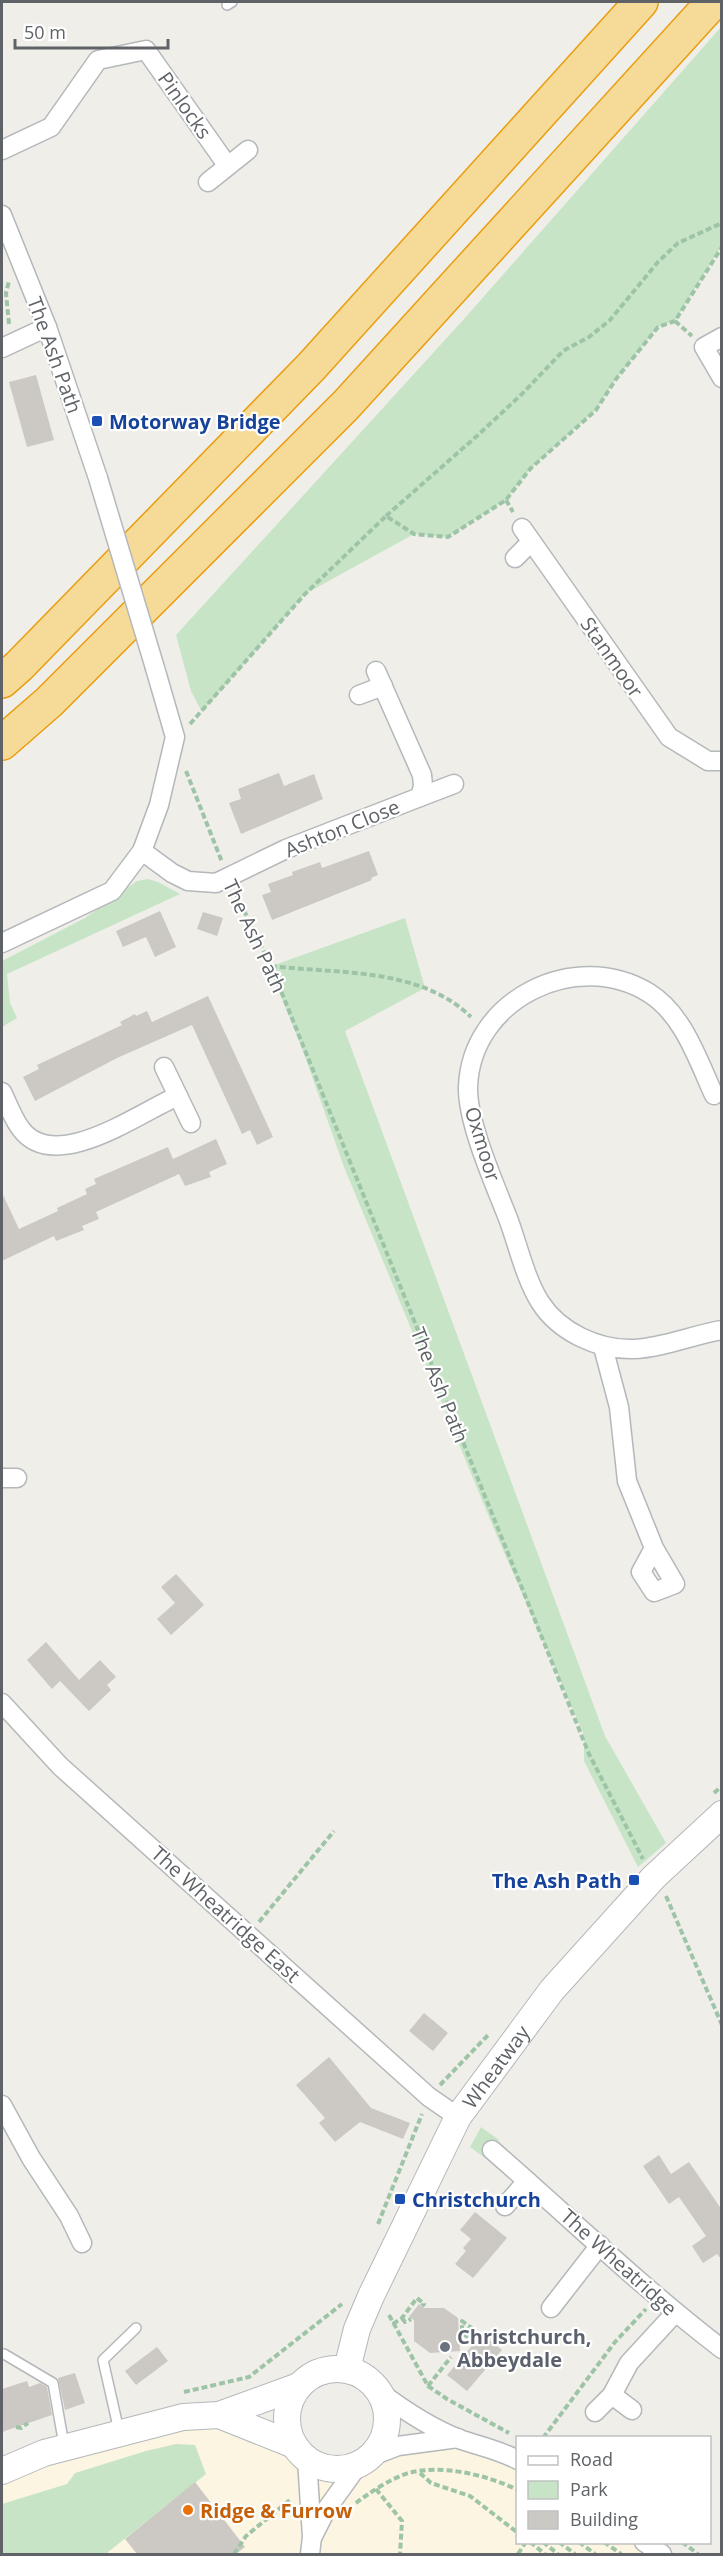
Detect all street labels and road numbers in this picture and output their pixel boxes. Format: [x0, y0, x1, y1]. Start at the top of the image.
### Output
street label: Pinlocks [152, 66, 218, 144]
street label: The Ash Path [21, 293, 89, 417]
street label: Stanmoor [574, 611, 650, 703]
street label: Ashton Close [281, 793, 403, 863]
street label: The Ash Path [217, 875, 293, 997]
street label: Oxmoor [459, 1103, 507, 1185]
street label: The Ash Path [405, 1323, 475, 1447]
street label: The Wheatridge East [146, 1840, 306, 1988]
street label: Wheatway [456, 2019, 536, 2113]
street label: The Wheatridge [555, 2203, 683, 2321]

